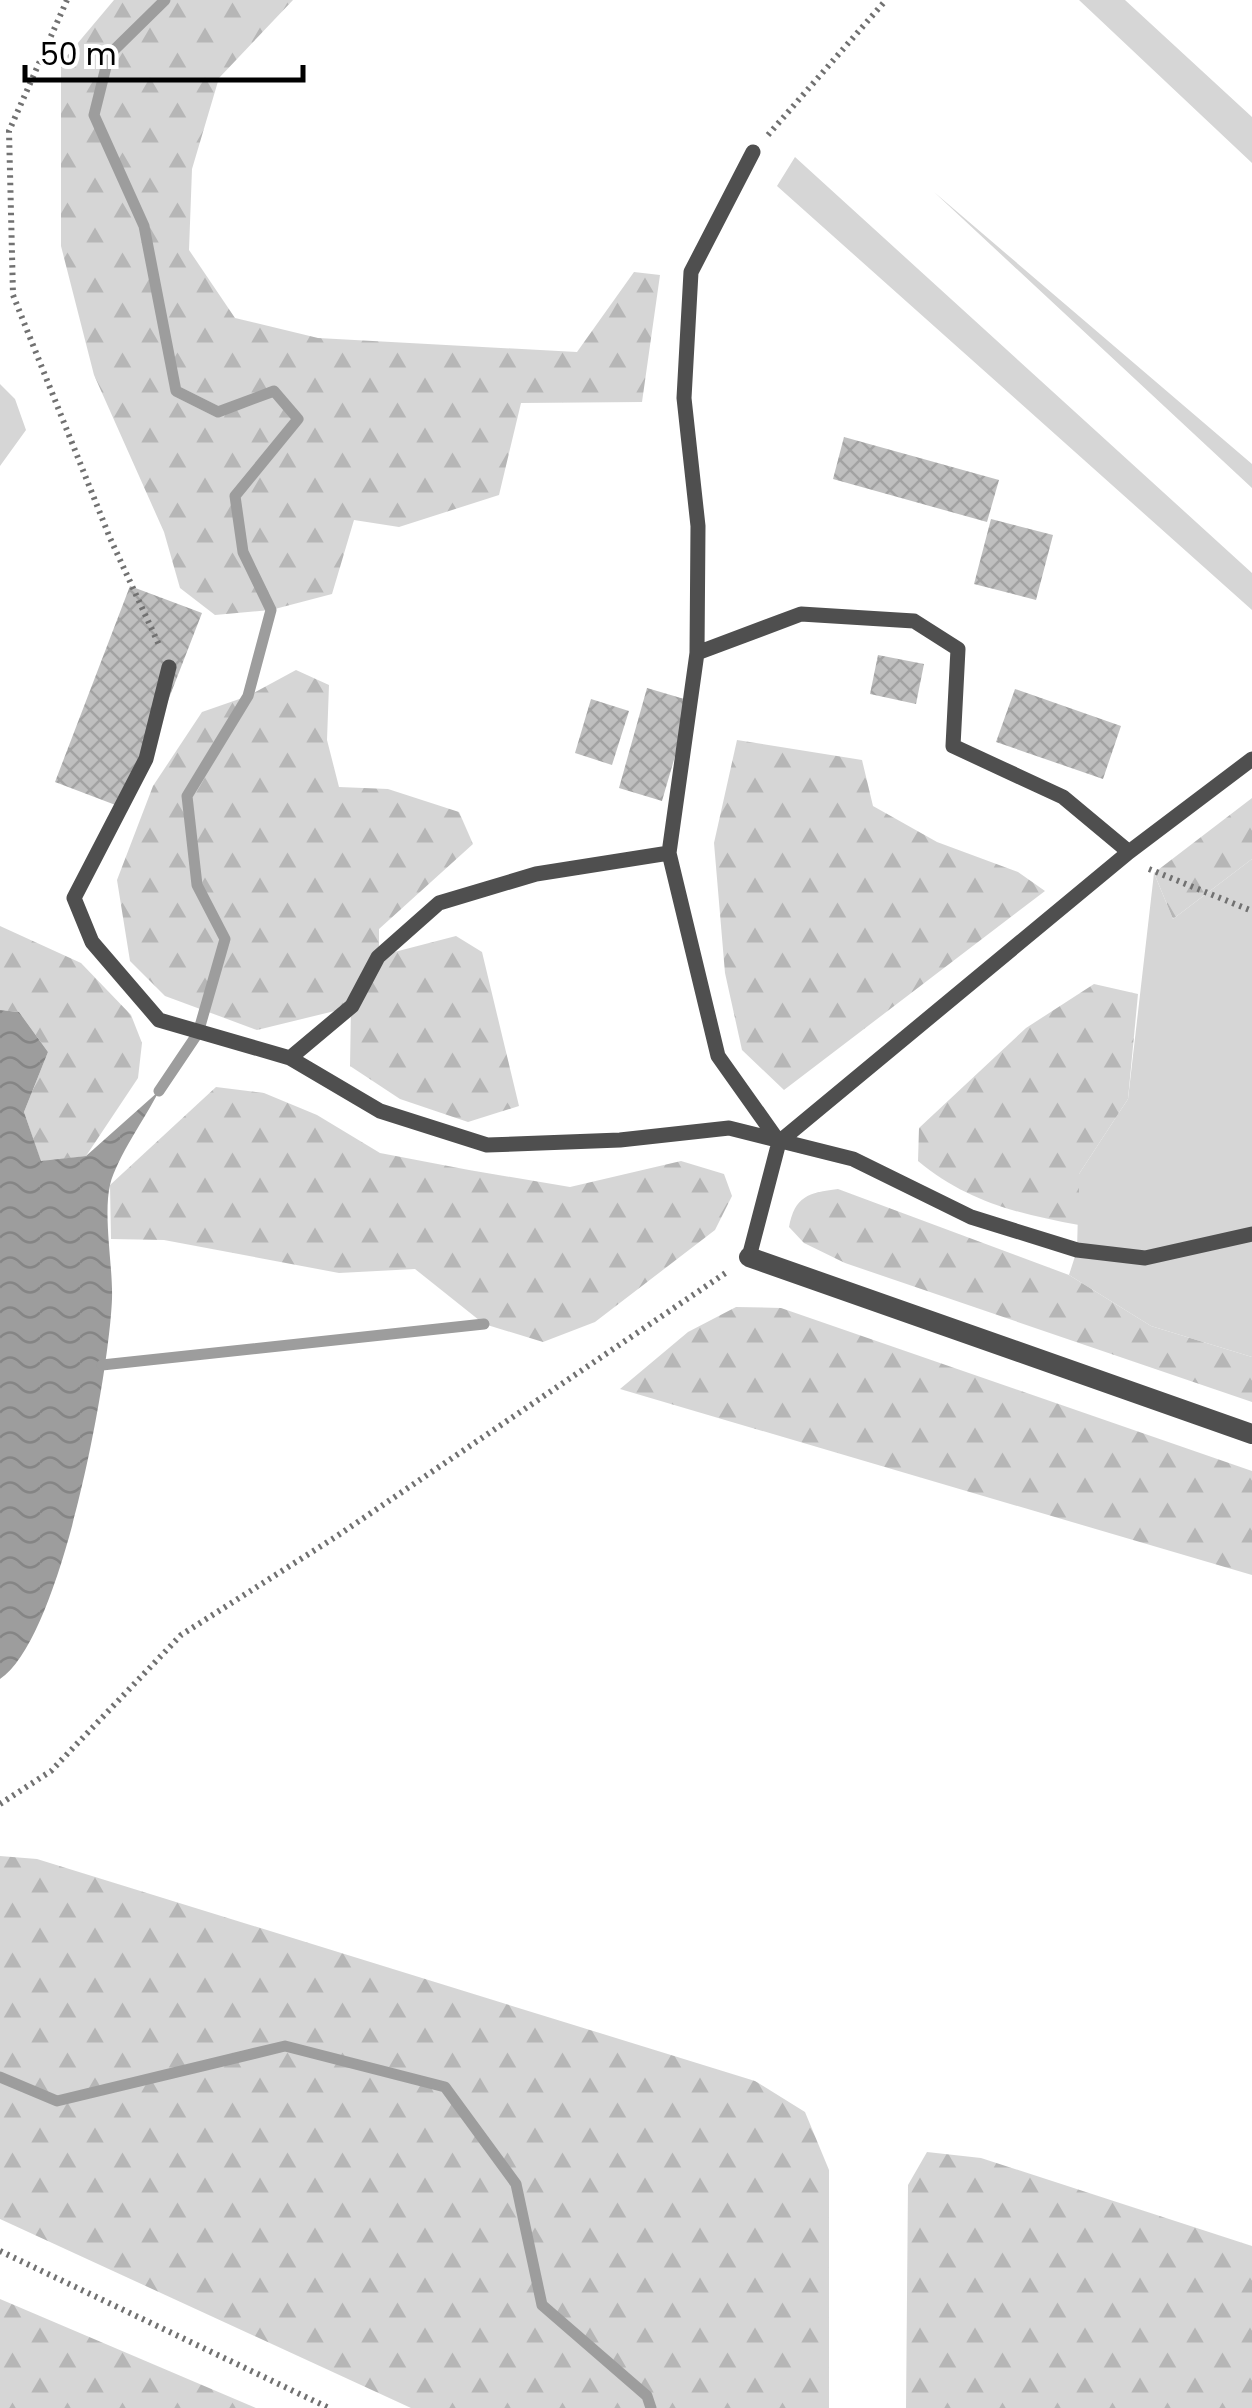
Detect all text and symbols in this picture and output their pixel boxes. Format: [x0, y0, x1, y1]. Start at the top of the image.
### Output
scale bar [25, 20, 302, 82]
text: 50 m [40, 33, 117, 76]

